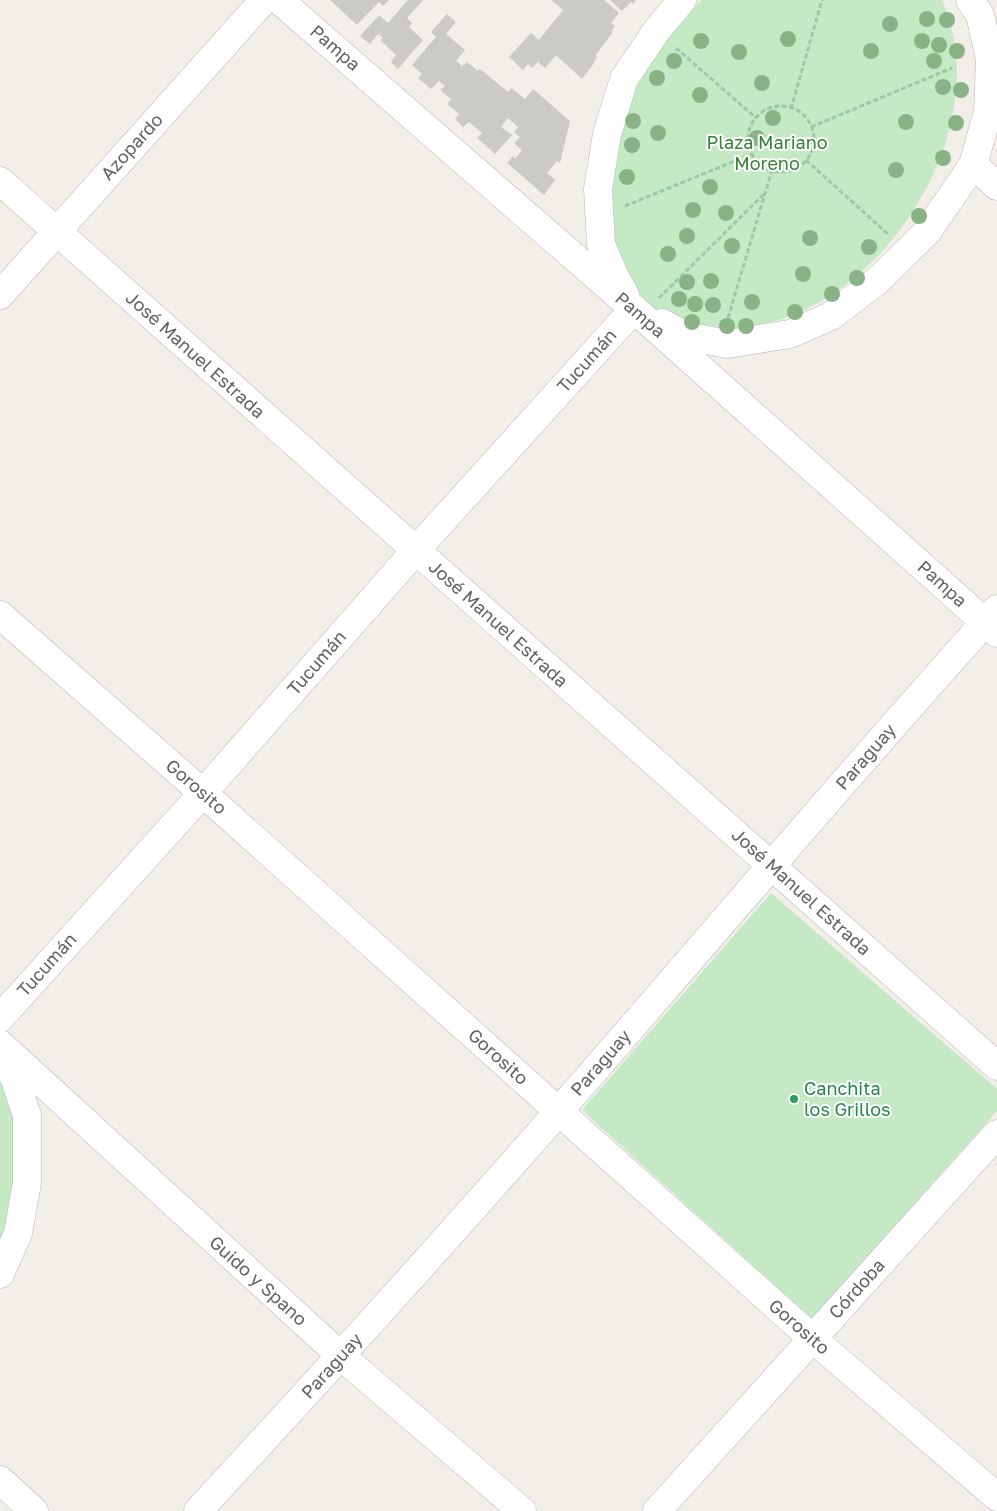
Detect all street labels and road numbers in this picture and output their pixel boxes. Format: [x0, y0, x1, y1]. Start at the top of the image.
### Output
street label: Pampa [306, 20, 365, 75]
street label: Azopardo [96, 108, 167, 184]
street label: José Manuel Estrada [122, 286, 270, 423]
street label: Pampa [611, 287, 670, 342]
street label: Tucumán [552, 324, 621, 397]
street label: José Manuel Estrada [425, 555, 573, 692]
street label: Pampa [913, 555, 972, 611]
street label: Tucumán [282, 626, 350, 699]
street label: Paraguay [830, 719, 900, 794]
street label: Gorosito [162, 754, 232, 819]
street label: José Manuel Estrada [728, 823, 876, 960]
street label: Tucumán [12, 928, 81, 1001]
street label: Gorosito [464, 1023, 533, 1089]
street label: Paraguay [565, 1025, 635, 1100]
street label: Guido y Spano [205, 1231, 312, 1330]
street label: Córdoba [824, 1254, 889, 1323]
street label: Gorosito [765, 1294, 835, 1359]
street label: Paraguay [296, 1328, 366, 1403]

